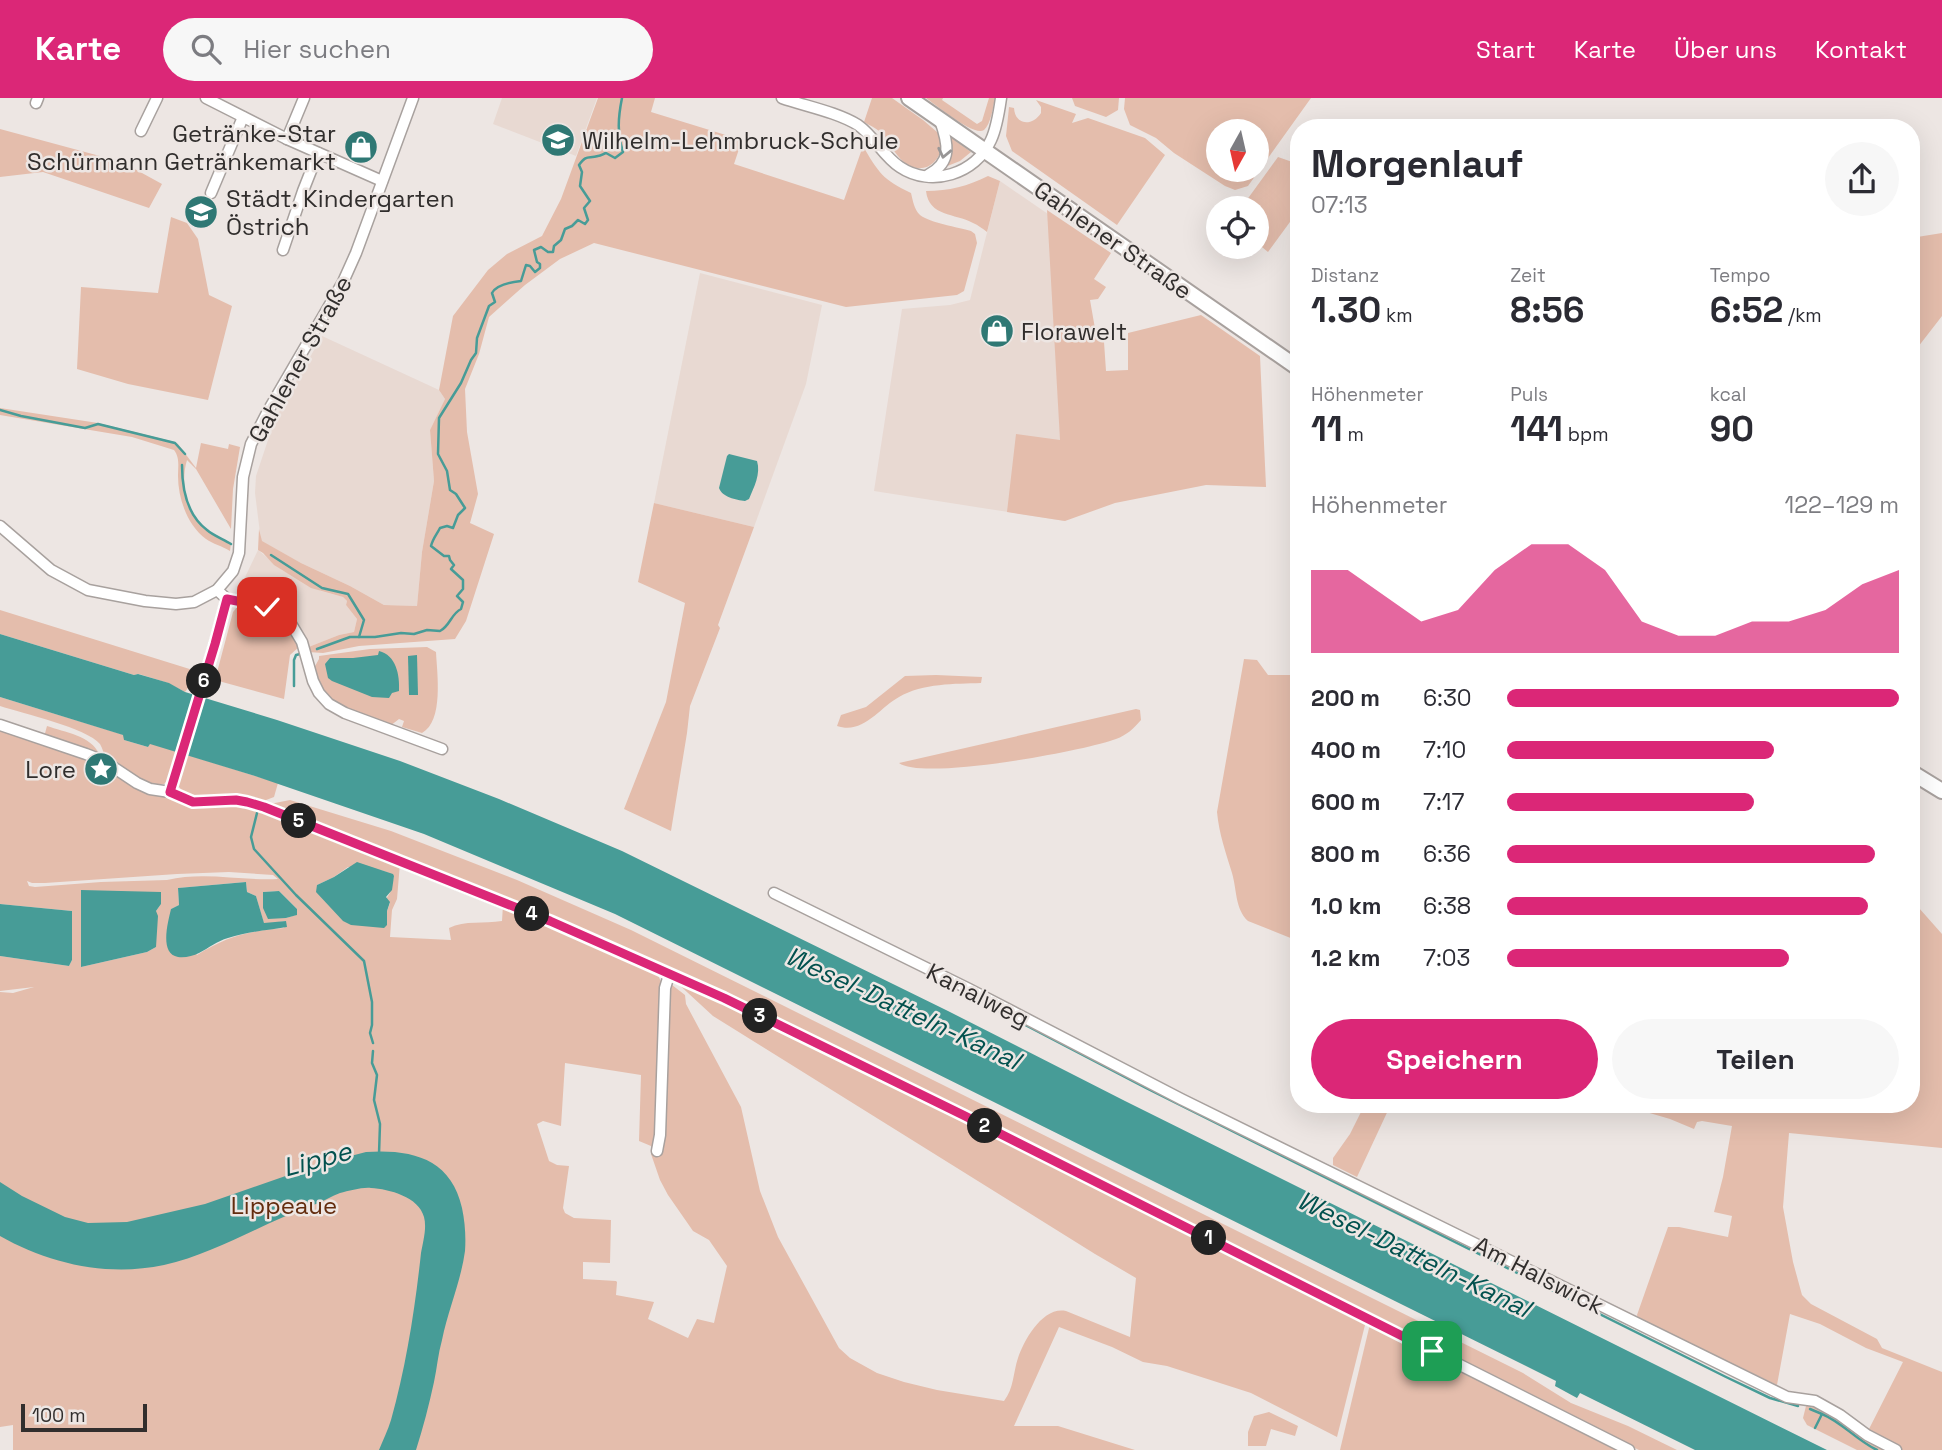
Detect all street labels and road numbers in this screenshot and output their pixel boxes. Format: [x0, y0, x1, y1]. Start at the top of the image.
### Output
street label: Gahlener Straße [1028, 174, 1198, 306]
street label: Gahlener Straße [241, 270, 359, 448]
street label: Kanalweg [921, 956, 1035, 1034]
street label: Am Halswick [1469, 1229, 1609, 1321]

